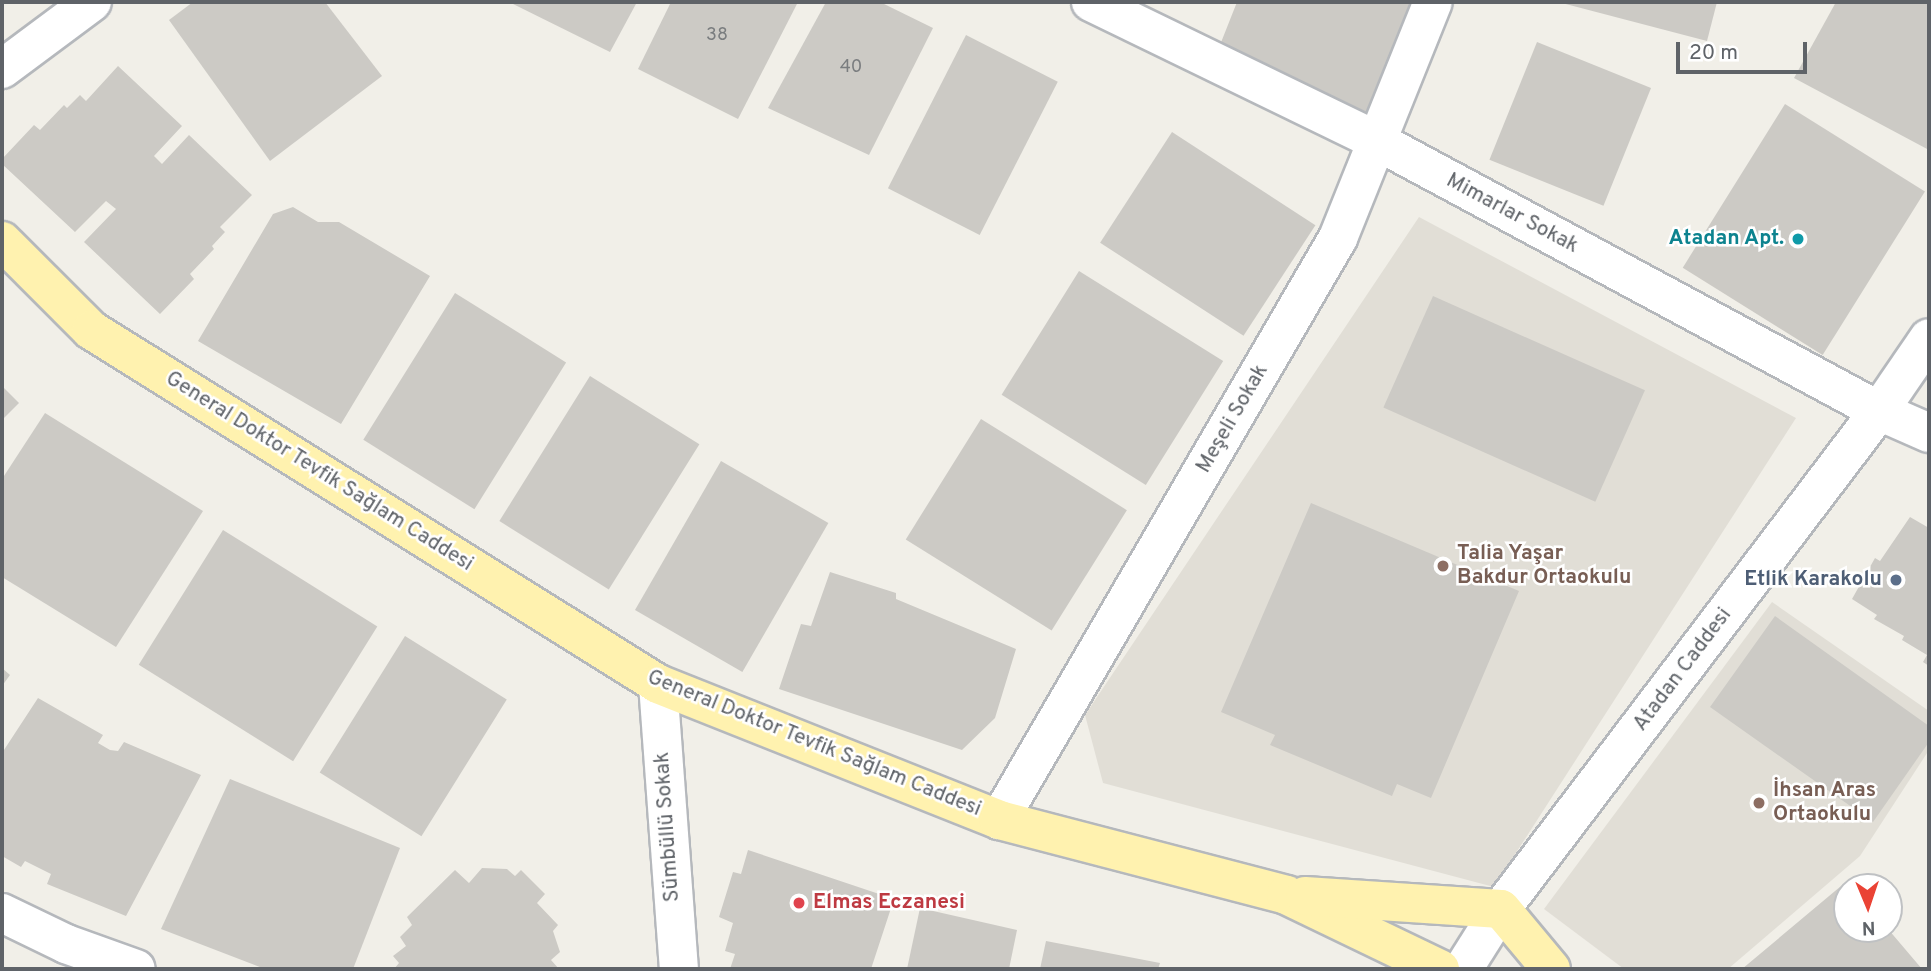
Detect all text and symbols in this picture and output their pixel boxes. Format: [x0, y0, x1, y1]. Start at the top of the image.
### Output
house number: 38 [706, 25, 728, 47]
scale bar [1679, 28, 1810, 72]
text: 20 m [1689, 40, 1738, 67]
house number: 40 [840, 57, 862, 79]
street label: Mimarlar Sokak [1442, 169, 1582, 259]
place label: Atadan Apt. [1668, 226, 1784, 252]
marker: Atadan Apt. [1790, 231, 1806, 247]
street label: Meşeli Sokak [1192, 360, 1274, 478]
street label: General Doktor Tevfik Sağlam Caddesi [160, 366, 478, 578]
place label: Talia Yaşar Bakdur Ortaokulu [1457, 541, 1631, 591]
marker: Talia Yaşar Bakdur Ortaokulu [1435, 558, 1451, 574]
place label: Etlik Karakolu [1744, 567, 1882, 593]
marker: Etlik Karakolu [1888, 572, 1904, 588]
street label: Atadan Caddesi [1628, 603, 1738, 737]
street label: General Doktor Tevfik Sağlam Caddesi [643, 665, 985, 823]
street label: Sümbüllü Sokak [650, 751, 686, 903]
place label: İhsan Aras Ortaokulu [1773, 778, 1877, 828]
marker: İhsan Aras Ortaokulu [1751, 795, 1767, 811]
north arrow [1833, 873, 1903, 943]
place label: Elmas Eczanesi [813, 890, 965, 916]
marker: Elmas Eczanesi [791, 895, 807, 911]
text: N [1861, 915, 1876, 939]

